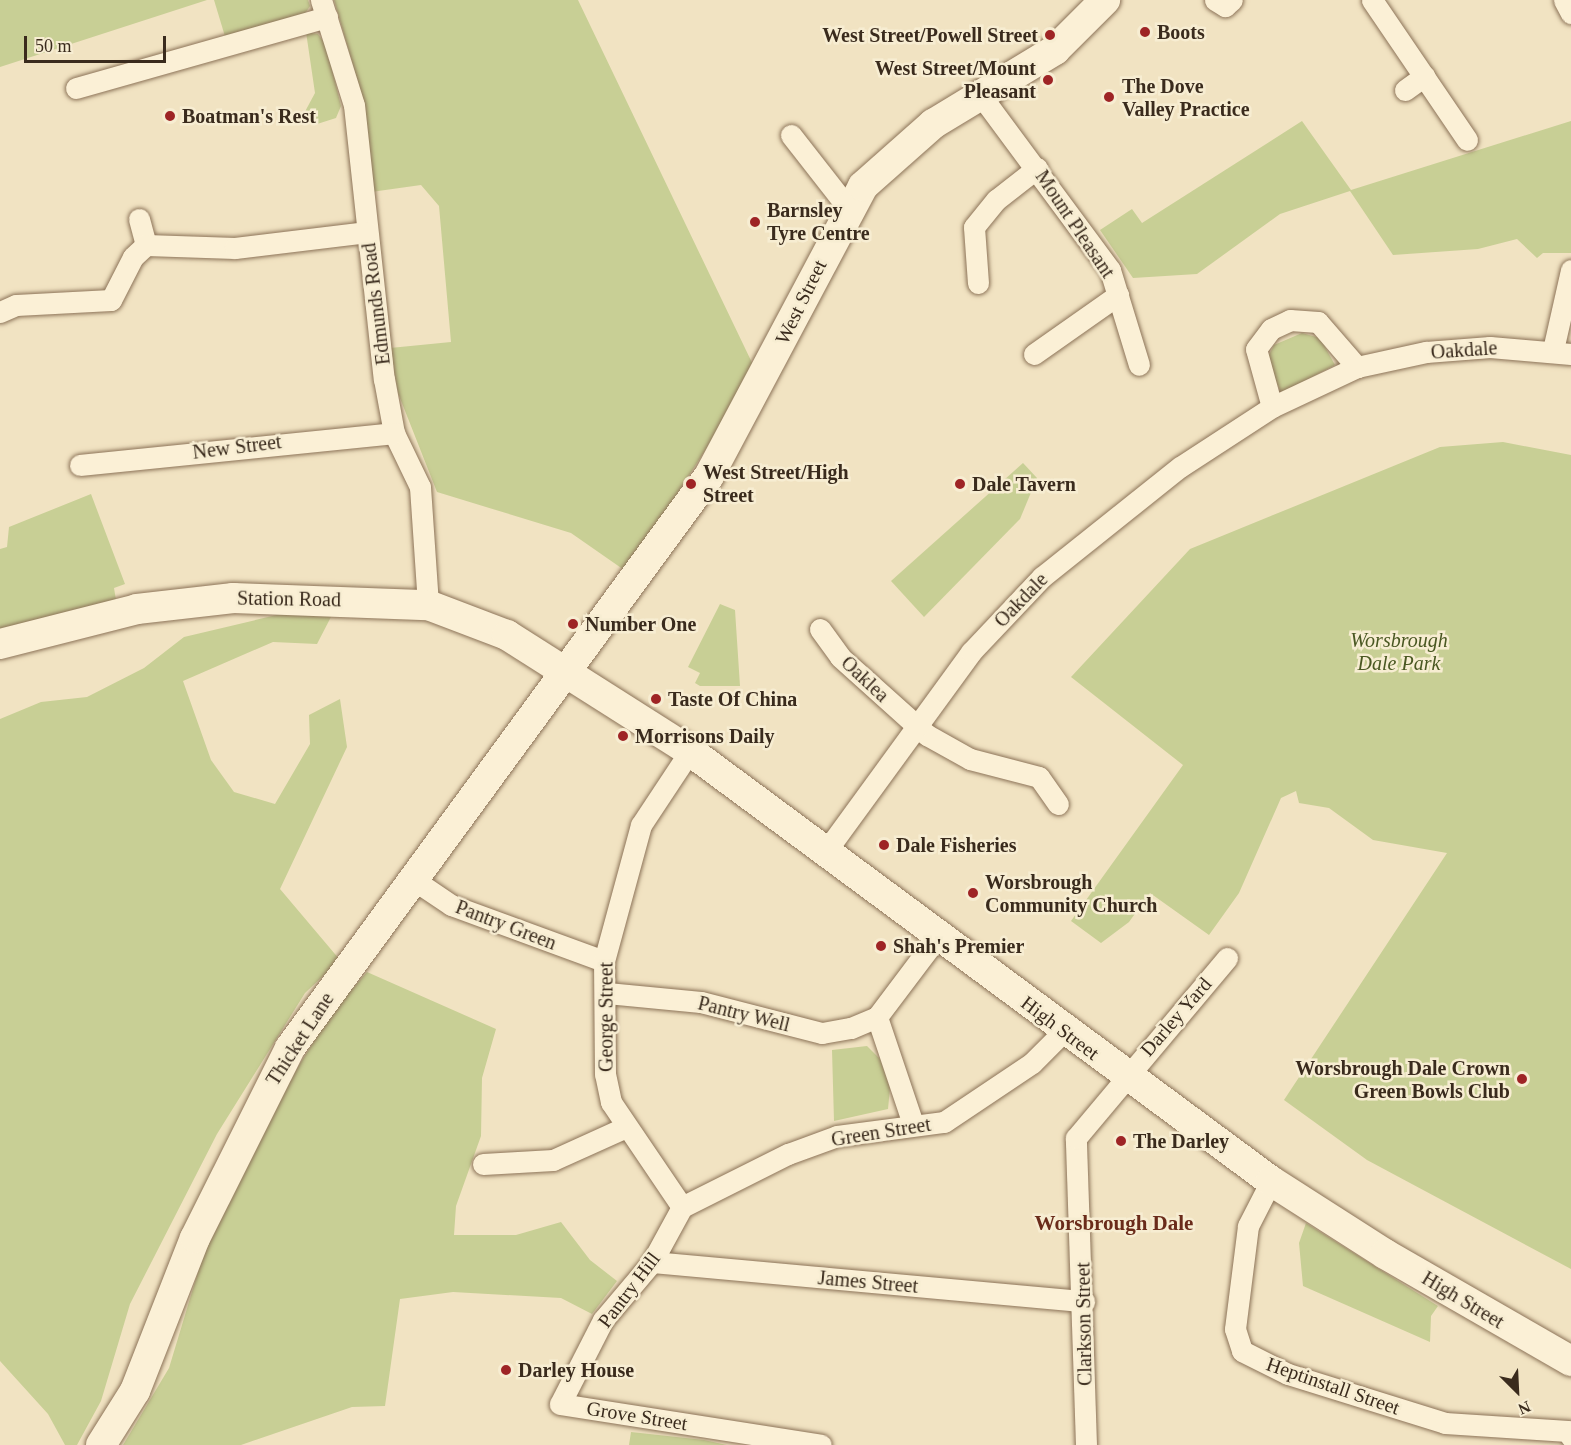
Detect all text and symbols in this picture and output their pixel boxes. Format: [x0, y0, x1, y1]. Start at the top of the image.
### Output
place label: Boots [1157, 20, 1205, 44]
place label: West Street/Powell Street [822, 23, 1038, 47]
scale bar [27, 24, 170, 62]
marker: Boots [1138, 25, 1152, 39]
marker: West Street/Powell Street [1043, 28, 1057, 42]
text: 50 m [35, 36, 72, 56]
place label: West Street/Mount Pleasant [875, 56, 1036, 103]
marker: West Street/Mount Pleasant [1041, 73, 1055, 87]
place label: The Dove Valley Practice [1122, 74, 1250, 121]
marker: The Dove Valley Practice [1100, 88, 1118, 106]
place label: Boatman's Rest [182, 104, 316, 128]
marker: Boatman's Rest [163, 109, 177, 123]
street label: Mount Pleasant [1030, 165, 1120, 283]
place label: Barnsley Tyre Centre [767, 198, 870, 245]
marker: Barnsley Tyre Centre [748, 215, 762, 229]
street label: Edmunds Road [357, 242, 395, 366]
street label: West Street [770, 256, 832, 348]
street label: Oakdale [1430, 336, 1498, 364]
street label: New Street [191, 430, 283, 464]
place label: West Street/High Street [703, 460, 849, 507]
place label: Dale Tavern [972, 472, 1076, 496]
marker: West Street/High Street [684, 477, 698, 491]
marker: Dale Tavern [953, 477, 967, 491]
street label: Oakdale [989, 568, 1053, 632]
street label: Station Road [237, 586, 341, 612]
place label: Number One [585, 612, 697, 636]
marker: Number One [566, 617, 580, 631]
park label: Worsbrough Dale Park [1350, 628, 1448, 675]
street label: Oaklea [836, 651, 894, 707]
place label: Taste Of China [668, 687, 797, 711]
marker: Taste Of China [649, 692, 663, 706]
place label: Morrisons Daily [635, 724, 774, 748]
marker: Morrisons Daily [616, 729, 630, 743]
place label: Dale Fisheries [896, 833, 1017, 857]
marker: Dale Fisheries [877, 838, 891, 852]
place label: Worsbrough Community Church [985, 870, 1157, 917]
marker: Worsbrough Community Church [966, 886, 980, 900]
street label: Pantry Green [452, 895, 560, 955]
place label: Shah's Premier [893, 934, 1024, 958]
marker: Shah's Premier [874, 939, 888, 953]
street label: George Street [594, 962, 618, 1072]
street label: Darley Yard [1135, 972, 1217, 1062]
street label: Thicket Lane [261, 988, 339, 1090]
street label: Pantry Well [695, 991, 793, 1037]
street label: High Street [1016, 991, 1104, 1065]
place label: Worsbrough Dale Crown Green Bowls Club [1295, 1056, 1510, 1103]
marker: Worsbrough Dale Crown Green Bowls Club [1515, 1072, 1529, 1086]
street label: Green Street [829, 1112, 933, 1152]
place label: The Darley [1133, 1129, 1229, 1153]
marker: The Darley [1114, 1134, 1128, 1148]
district label: Worsbrough Dale [1035, 1210, 1193, 1236]
street label: Pantry Hill [593, 1248, 665, 1332]
street label: Clarkson Street [1071, 1262, 1097, 1386]
street label: James Street [817, 1266, 919, 1298]
street label: High Street [1418, 1266, 1508, 1334]
street label: Heptinstall Street [1263, 1352, 1403, 1420]
place label: Darley House [518, 1358, 634, 1382]
north arrow [1487, 1361, 1547, 1421]
marker: Darley House [499, 1363, 513, 1377]
street label: Grove Street [585, 1396, 689, 1436]
text: N [1516, 1398, 1533, 1418]

